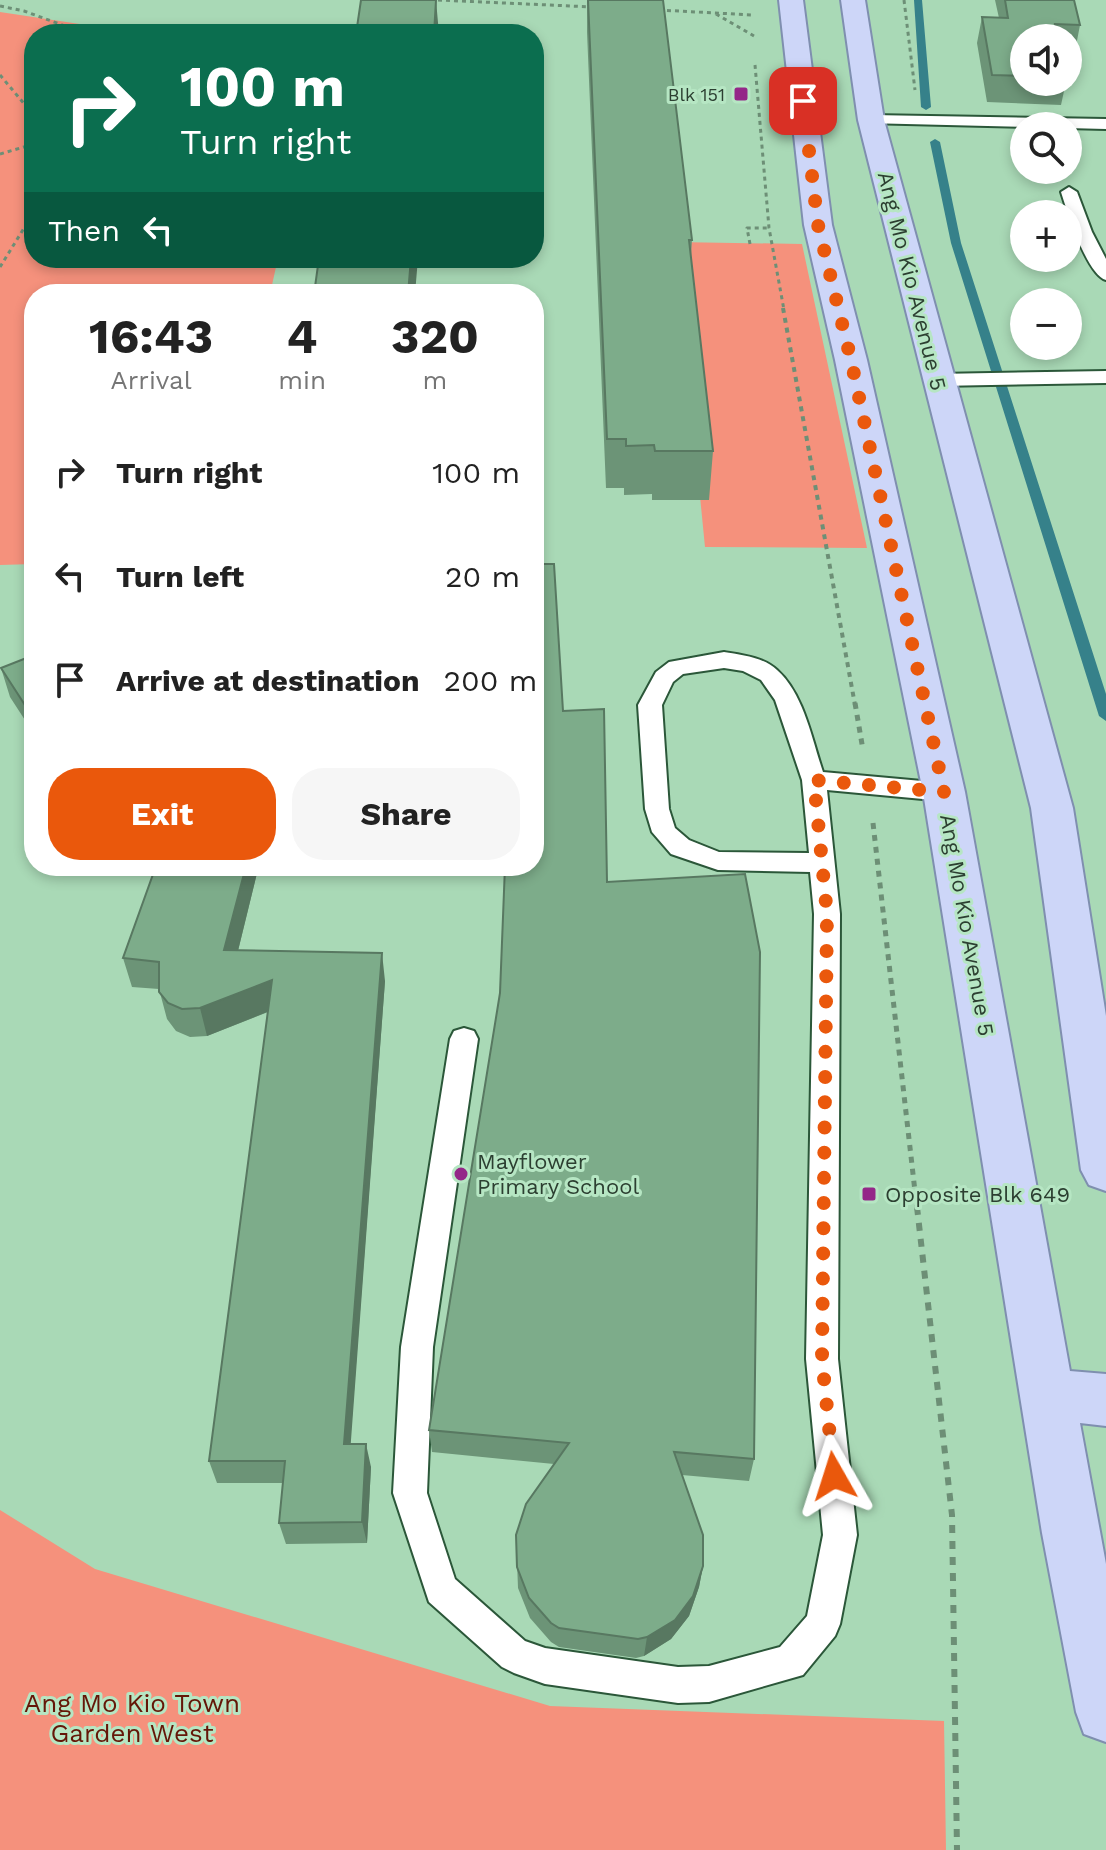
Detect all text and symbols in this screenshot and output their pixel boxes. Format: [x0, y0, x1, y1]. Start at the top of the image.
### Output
map controls [1010, 24, 1082, 360]
button: sound [1010, 24, 1082, 96]
text: 100 m [180, 54, 345, 120]
icon: right [48, 56, 152, 160]
pin [769, 67, 837, 135]
icon: arrive [781, 79, 825, 123]
place label: Blk 151 [668, 84, 725, 105]
marker: Blk 151 [732, 85, 750, 103]
button: search [1010, 112, 1082, 184]
text: Turn right [180, 121, 351, 163]
street label: Ang Mo Kio Avenue 5 [873, 169, 951, 393]
button: + [1010, 200, 1082, 272]
icon: left [136, 208, 180, 252]
text: Then [48, 213, 120, 248]
button: − [1010, 288, 1082, 360]
text: 16:43 [89, 308, 213, 365]
text: 4 [287, 308, 318, 365]
text: 320 [391, 308, 479, 365]
text: Arrival [111, 365, 192, 395]
text: min [278, 365, 326, 395]
text: m [423, 365, 447, 395]
icon: right [48, 450, 92, 494]
text: Turn right [116, 455, 262, 490]
text: 100 m [432, 455, 520, 490]
icon: left [48, 554, 92, 598]
text: Turn left [116, 559, 244, 594]
text: 20 m [445, 559, 520, 594]
icon: arrive [48, 658, 92, 702]
text: Arrive at destination [116, 663, 420, 698]
text: 200 m [444, 663, 537, 698]
button: Exit [48, 768, 276, 860]
button: Share [292, 768, 520, 860]
street label: Ang Mo Kio Avenue 5 [935, 812, 999, 1038]
place label: Mayflower Primary School [477, 1149, 639, 1199]
marker: Mayflower Primary School [452, 1165, 470, 1183]
place label: Opposite Blk 649 [885, 1182, 1070, 1207]
marker: Opposite Blk 649 [860, 1185, 878, 1203]
position arrow [792, 1434, 876, 1518]
park label: Ang Mo Kio Town Garden West [24, 1688, 240, 1748]

